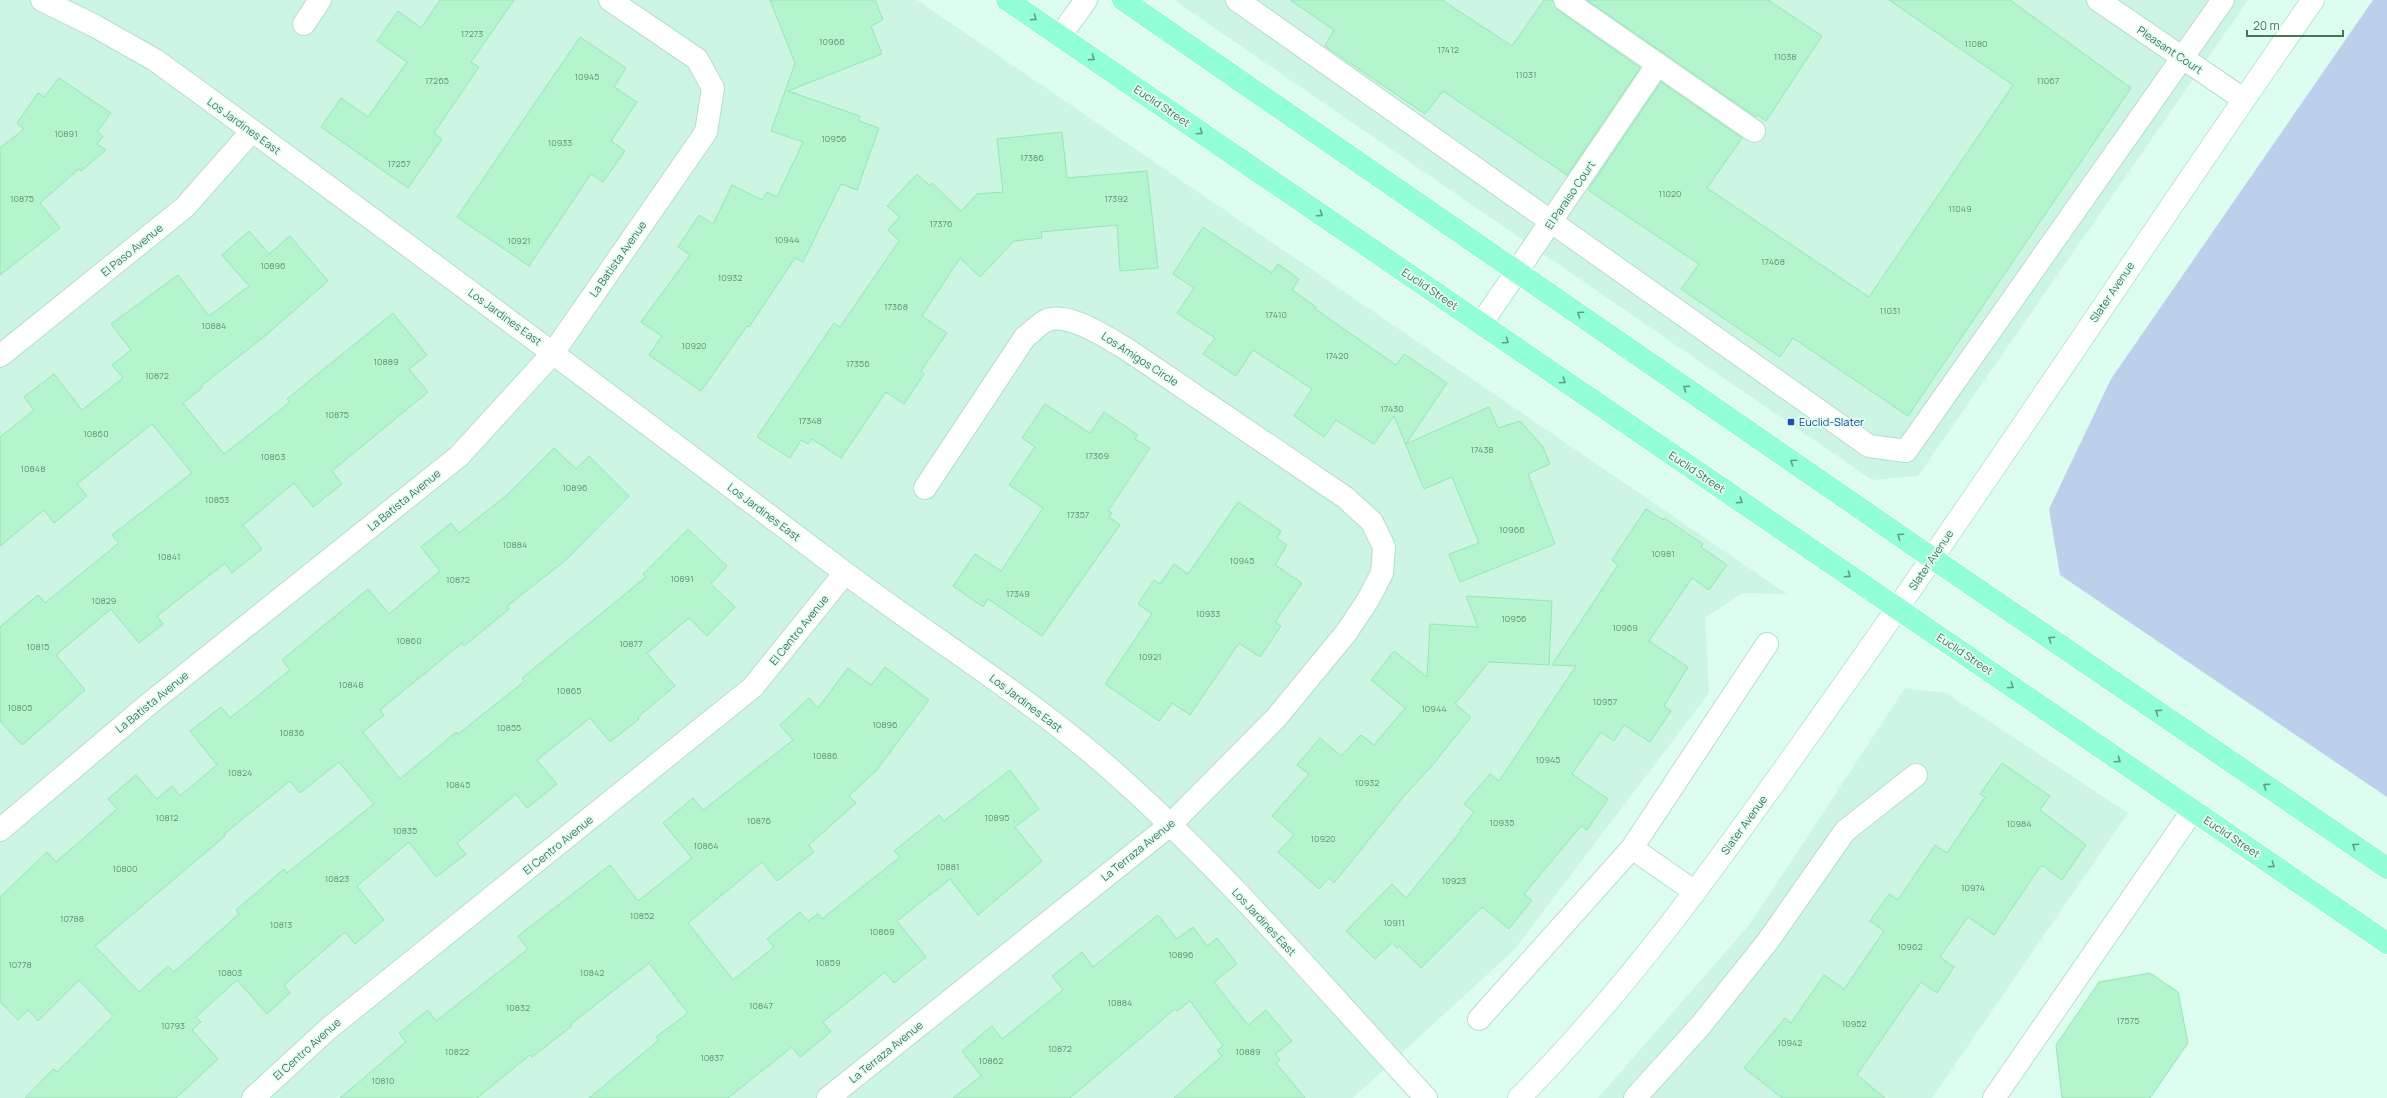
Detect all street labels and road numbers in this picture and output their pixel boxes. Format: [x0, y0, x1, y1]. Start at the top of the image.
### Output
street label: Pleasant Court [2135, 22, 2206, 77]
street label: Euclid Street [1131, 81, 1193, 130]
street label: Los Jardines East [204, 94, 284, 157]
street label: El Paraiso Court [1541, 157, 1598, 232]
street label: La Batista Avenue [586, 217, 650, 300]
street label: El Paso Avenue [98, 220, 166, 279]
street label: Slater Avenue [2086, 258, 2138, 325]
street label: Euclid Street [1399, 264, 1461, 313]
street label: Los Jardines East [465, 285, 545, 348]
street label: Los Amigos Circle [1099, 328, 1182, 389]
street label: Euclid Street [1666, 447, 1728, 496]
street label: La Batista Avenue [364, 465, 444, 534]
street label: Los Jardines East [725, 479, 804, 544]
street label: Slater Avenue [1905, 526, 1957, 593]
street label: El Centro Avenue [766, 591, 832, 668]
street label: Euclid Street [1934, 629, 1996, 678]
street label: La Batista Avenue [112, 667, 192, 736]
street label: Los Jardines East [987, 670, 1066, 735]
street label: Slater Avenue [1717, 792, 1771, 857]
street label: El Centro Avenue [519, 811, 596, 878]
street label: Euclid Street [2201, 812, 2263, 861]
street label: La Terraza Avenue [1097, 815, 1178, 884]
street label: Los Jardines East [1229, 884, 1300, 959]
street label: El Centro Avenue [270, 1014, 344, 1083]
street label: La Terraza Avenue [845, 1017, 926, 1086]

